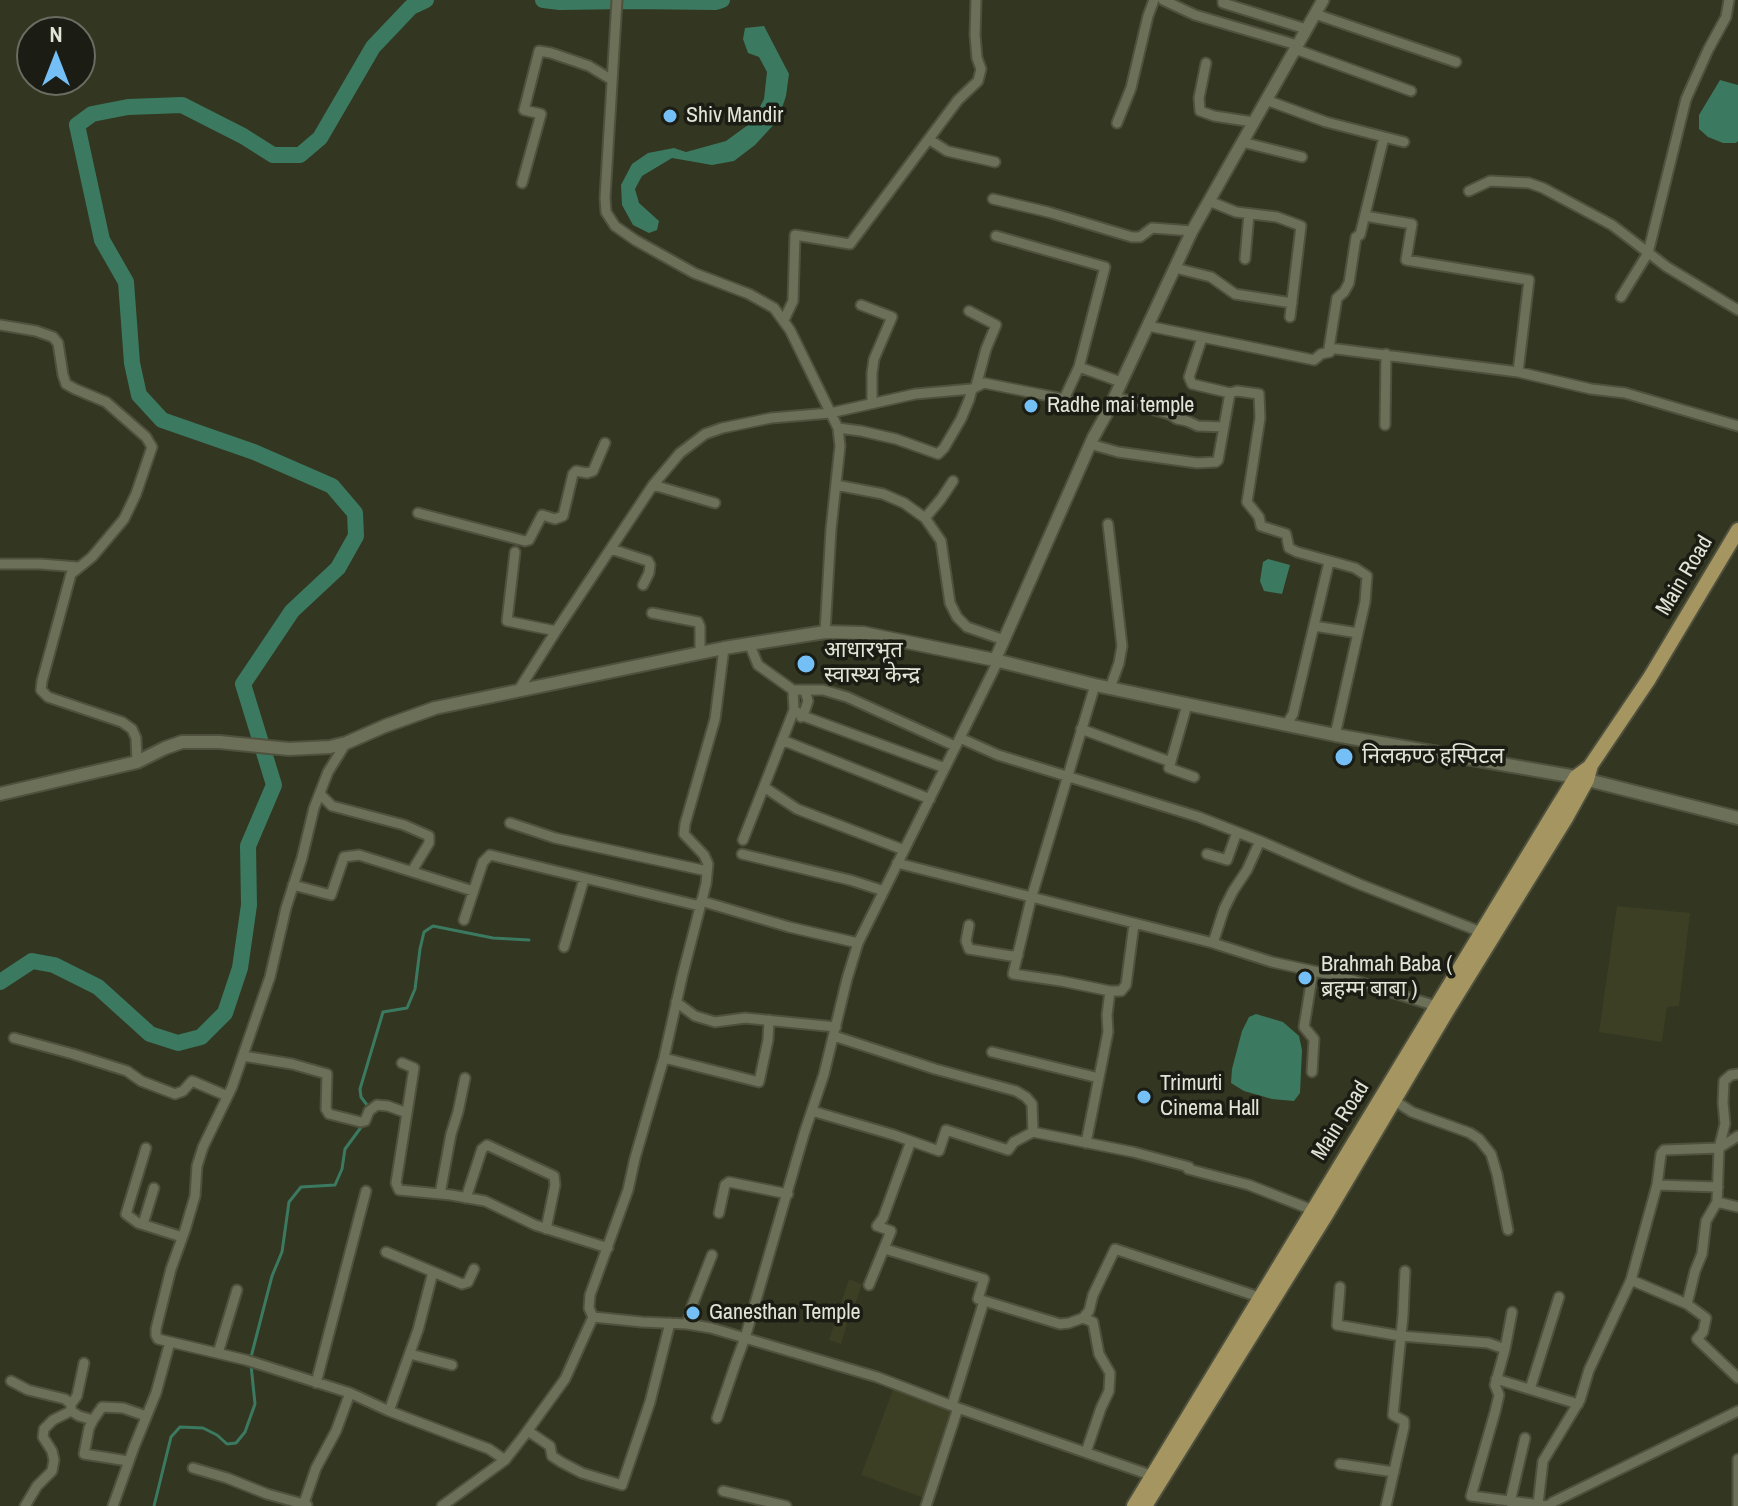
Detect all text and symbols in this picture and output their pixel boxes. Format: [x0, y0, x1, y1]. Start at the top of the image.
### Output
north arrow [16, 16, 96, 96]
text: N [49, 19, 63, 49]
place label: Shiv Mandir [686, 103, 783, 129]
marker: Shiv Mandir [661, 107, 679, 125]
place label: Radhe mai temple [1047, 393, 1194, 419]
marker: Radhe mai temple [1022, 397, 1040, 415]
street label: Main Road [1651, 531, 1719, 621]
place label: आधारभूत स्वास्थ्य केन्द्र [824, 638, 920, 690]
marker: आधारभूत स्वास्थ्य केन्द्र [795, 653, 817, 675]
place label: निलकण्ठ हस्पिटल [1362, 744, 1504, 770]
marker: निलकण्ठ हस्पिटल [1333, 746, 1355, 768]
place label: Brahmah Baba ( ब्रहम्म बाबा ) [1321, 952, 1452, 1004]
marker: Brahmah Baba ( ब्रहम्म बाबा ) [1296, 969, 1314, 987]
place label: Trimurti Cinema Hall [1160, 1071, 1259, 1122]
street label: Main Road [1306, 1077, 1376, 1165]
marker: Trimurti Cinema Hall [1135, 1088, 1153, 1106]
place label: Ganesthan Temple [709, 1300, 860, 1326]
marker: Ganesthan Temple [684, 1304, 702, 1322]

